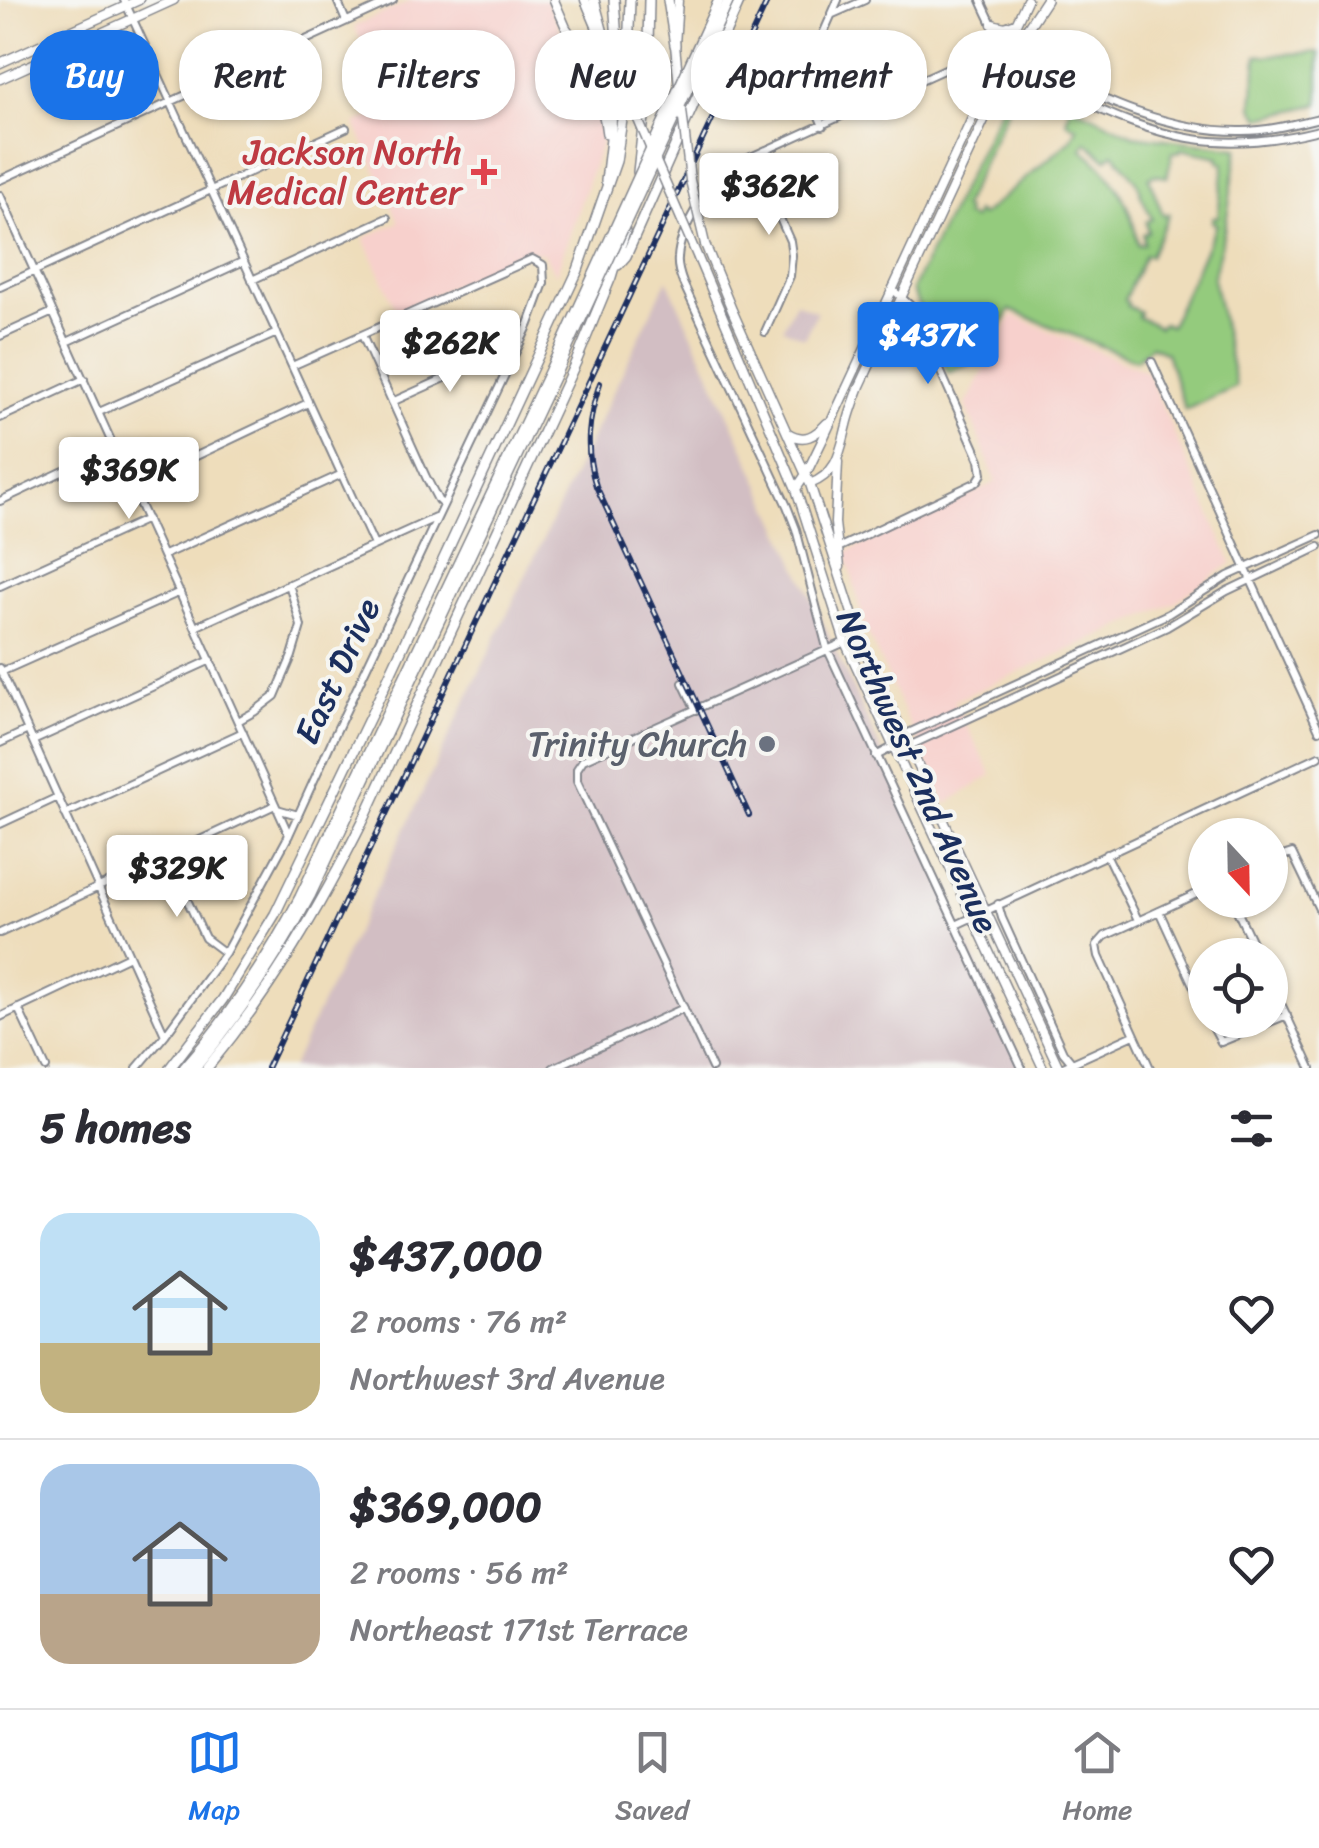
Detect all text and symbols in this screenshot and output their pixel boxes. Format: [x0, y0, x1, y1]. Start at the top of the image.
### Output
chip: Buy [30, 30, 159, 120]
chip: Rent [179, 30, 322, 120]
chip: Filters [342, 30, 515, 120]
chip: New [535, 30, 671, 120]
chip: Apartment [691, 30, 927, 120]
chip: House [947, 30, 1111, 120]
place label: Jackson North Medical Center [227, 121, 464, 223]
pin: $362K [699, 153, 839, 238]
text: $362K [721, 157, 817, 214]
marker: Jackson North Medical Center [471, 159, 497, 185]
pin: $437K [858, 302, 998, 387]
text: $437K [880, 306, 976, 363]
pin: $262K [380, 310, 520, 395]
text: $262K [402, 314, 498, 371]
pin: $369K [59, 437, 199, 522]
text: $369K [81, 441, 177, 498]
street label: East Drive [276, 587, 398, 755]
street label: Northwest 2nd Avenue [819, 599, 1018, 944]
place label: Trinity Church [528, 713, 747, 775]
marker: Trinity Church [756, 733, 778, 755]
north arrow [1188, 818, 1288, 918]
map controls [1188, 818, 1288, 1038]
pin: $329K [107, 835, 247, 920]
text: $329K [129, 839, 225, 896]
button: locate [1188, 938, 1288, 1038]
text: 5 homes [40, 1091, 191, 1165]
icon: filters [1224, 1101, 1279, 1156]
text: $437,000 [350, 1219, 543, 1293]
icon: home [120, 1253, 240, 1373]
icon: heart [1224, 1286, 1279, 1341]
text: 2 rooms · 76 m² [350, 1293, 567, 1350]
text: Northwest 3rd Avenue [350, 1350, 665, 1407]
text: $369,000 [350, 1470, 542, 1544]
icon: home [120, 1504, 240, 1624]
icon: heart [1224, 1537, 1279, 1592]
text: 2 rooms · 56 m² [350, 1544, 569, 1601]
text: Northeast 171st Terrace [350, 1601, 688, 1658]
tab: Map [187, 1725, 242, 1834]
tab: Saved [615, 1725, 689, 1834]
tab: Home [1062, 1725, 1132, 1834]

